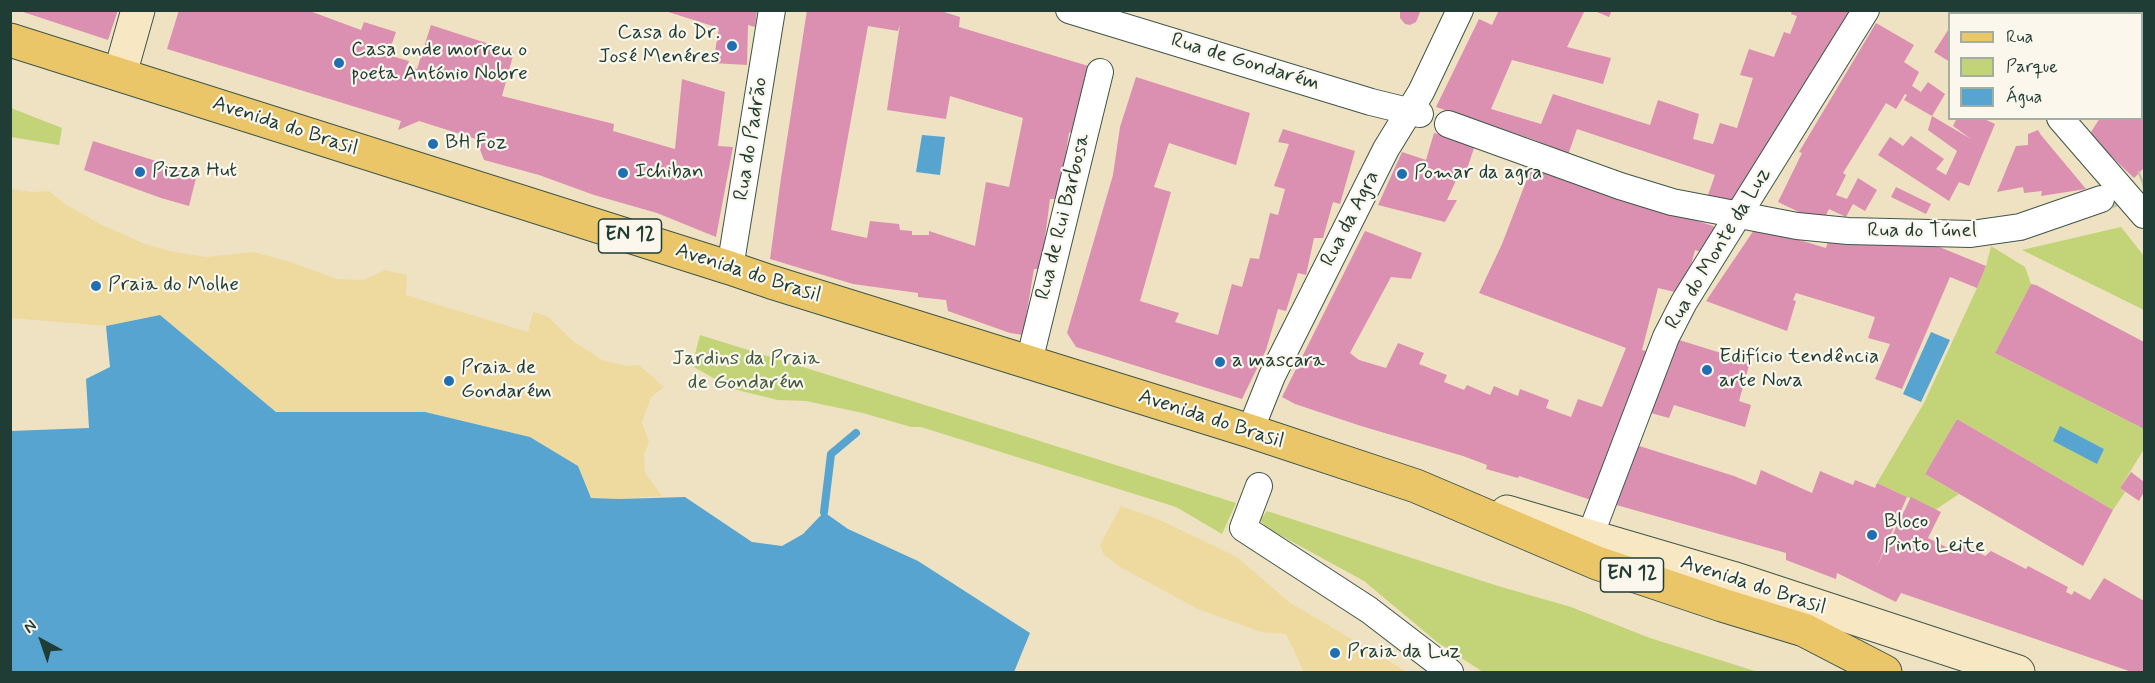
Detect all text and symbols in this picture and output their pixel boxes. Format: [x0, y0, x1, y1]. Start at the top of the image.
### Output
legend [1948, 12, 2143, 120]
place label: Casa do Dr. José Menéres [598, 21, 720, 71]
text: Rua [2006, 25, 2033, 49]
street label: Rua de Gondarém [1168, 28, 1322, 98]
place label: Casa onde morreu o poeta António Nobre [351, 38, 528, 88]
marker: Casa do Dr. José Menéres [725, 39, 739, 53]
text: Parque [2006, 55, 2058, 79]
marker: Casa onde morreu o poeta António Nobre [332, 56, 346, 70]
street label: Rua do Padrão [730, 75, 774, 203]
text: Água [2006, 85, 2042, 109]
street label: Avenida do Brasil [209, 92, 361, 162]
place label: BH Foz [445, 131, 507, 157]
street label: Rua de Rui Barbosa [1031, 131, 1097, 303]
marker: BH Foz [426, 137, 440, 151]
place label: Pizza Hut [152, 159, 237, 185]
place label: Ichiban [635, 160, 704, 186]
place label: Pomar da agra [1414, 161, 1542, 187]
street label: Rua do Monte da Luz [1661, 163, 1777, 335]
marker: Pizza Hut [133, 165, 147, 179]
marker: Ichiban [616, 166, 630, 180]
street label: Rua da Agra [1316, 167, 1386, 271]
marker: Pomar da agra [1395, 167, 1409, 181]
road number: EN 12 [598, 219, 662, 253]
street label: Rua do Túnel [1867, 219, 1977, 245]
street label: Avenida do Brasil [672, 239, 824, 309]
place label: Praia do Molhe [108, 273, 239, 299]
marker: Praia do Molhe [89, 279, 103, 293]
place label: Edifício tendência arte Nova [1719, 345, 1879, 395]
park label: Jardins da Praia de Gondarém [672, 347, 820, 397]
place label: a mascara [1232, 349, 1325, 375]
marker: a mascara [1213, 355, 1227, 369]
place label: Praia de Gondarém [461, 356, 552, 406]
marker: Edifício tendência arte Nova [1700, 363, 1714, 377]
marker: Praia de Gondarém [442, 374, 456, 388]
street label: Avenida do Brasil [1135, 385, 1287, 455]
place label: Bloco Pinto Leite [1884, 510, 1985, 560]
marker: Bloco Pinto Leite [1865, 528, 1879, 542]
street label: Avenida do Brasil [1677, 551, 1829, 621]
road number: EN 12 [1600, 558, 1664, 592]
north arrow [12, 611, 72, 671]
text: N [19, 615, 41, 638]
place label: Praia da Luz [1347, 640, 1461, 666]
marker: Praia da Luz [1328, 646, 1342, 660]

